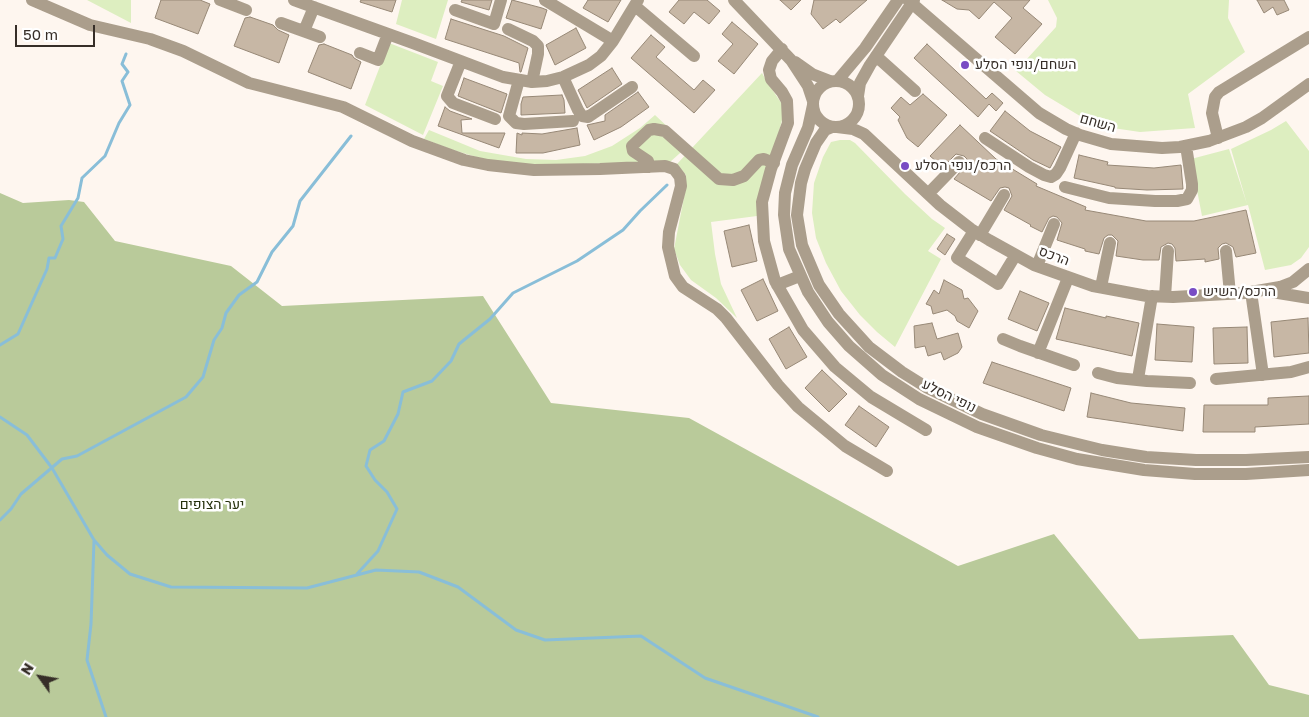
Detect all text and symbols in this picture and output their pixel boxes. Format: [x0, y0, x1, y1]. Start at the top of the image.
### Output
scale bar [18, 15, 98, 47]
text: 50 m [23, 25, 58, 43]
place label: השחם/נופי הסלע [975, 57, 1077, 73]
marker: השחם/נופי הסלע [959, 59, 971, 71]
street label: השחם [1078, 110, 1118, 136]
place label: הרכס/נופי הסלע [915, 158, 1011, 174]
marker: הרכס/נופי הסלע [899, 160, 911, 172]
street label: הרכס [1036, 243, 1072, 269]
place label: הרכס/השיש [1203, 284, 1276, 300]
marker: הרכס/השיש [1187, 286, 1199, 298]
street label: נופי הסלע [919, 376, 979, 416]
park label: יער הצופים [180, 497, 244, 513]
north arrow [15, 652, 65, 702]
text: N [17, 660, 37, 678]

